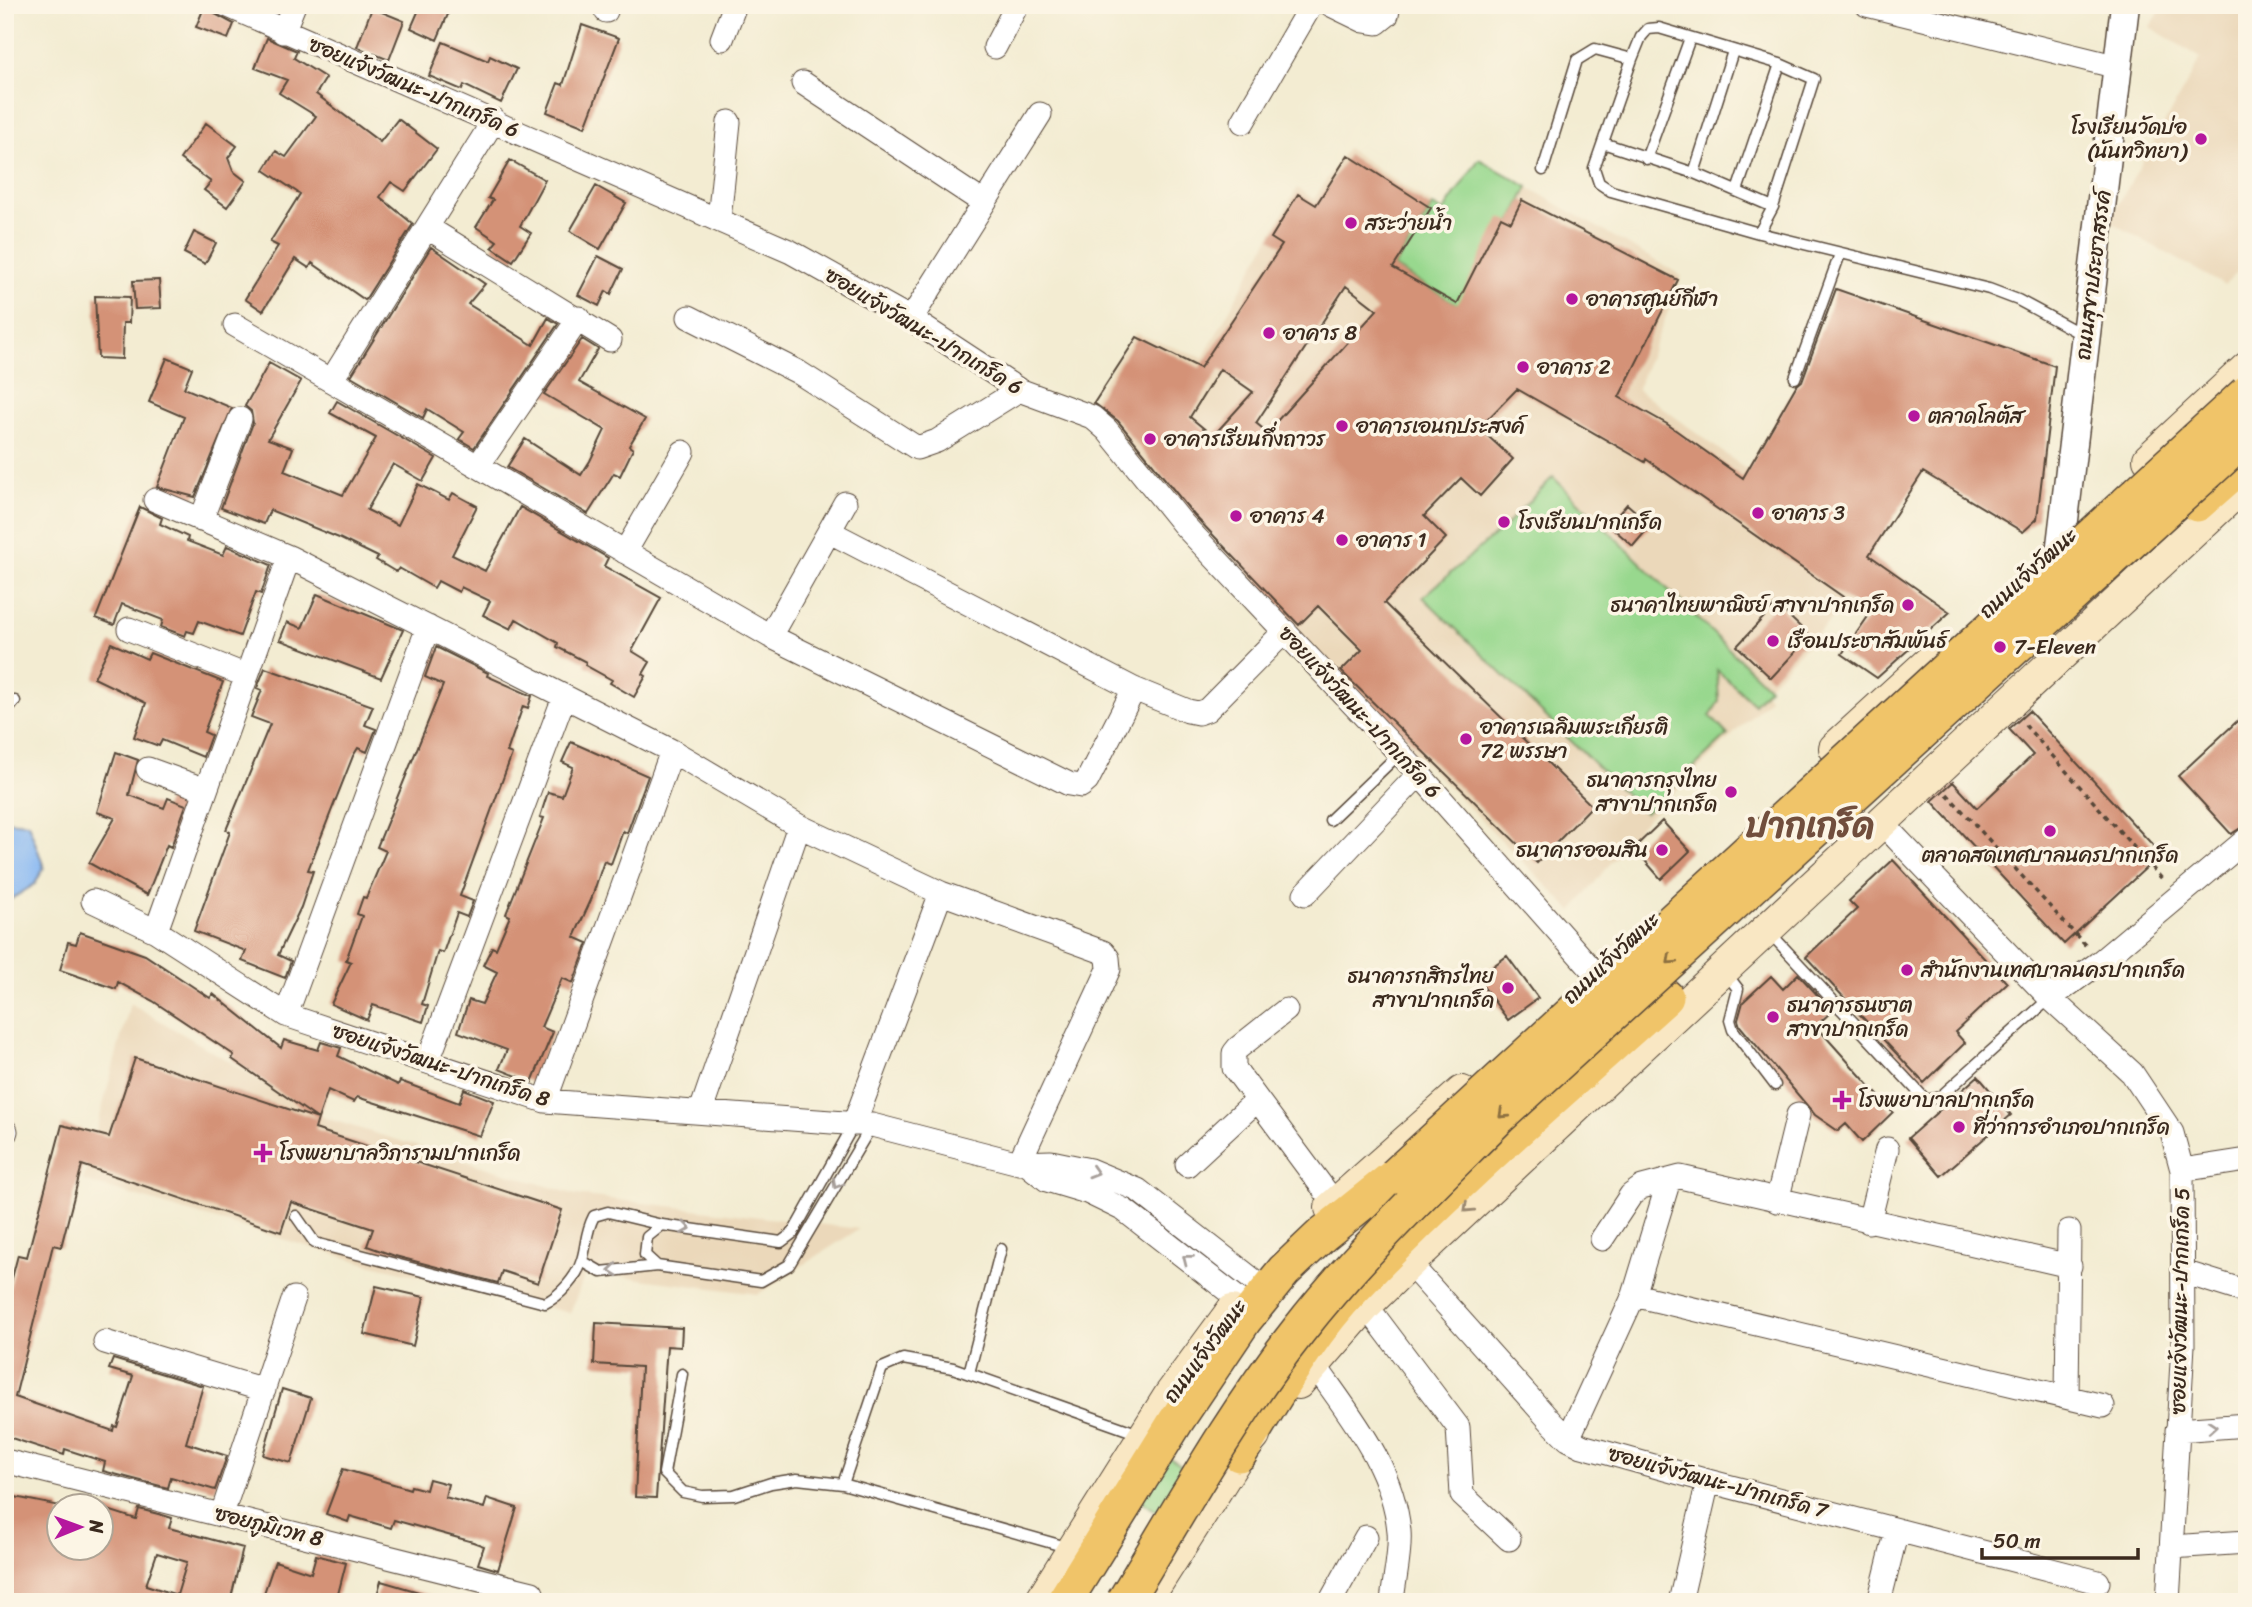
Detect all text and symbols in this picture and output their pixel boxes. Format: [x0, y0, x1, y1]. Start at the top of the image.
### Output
street label: ซอยแจ้งวัฒนะ-ปากเกร็ด 6 [303, 25, 525, 149]
place label: โรงเรียนวัดบ่อ (นันทวิทยา) [2071, 108, 2189, 170]
marker: โรงเรียนวัดบ่อ (นันทวิทยา) [2193, 131, 2209, 147]
street label: ถนนสุขาประชาสรรค์ [2064, 184, 2123, 362]
place label: สระว่ายน้ำ [1364, 204, 1452, 242]
marker: สระว่ายน้ำ [1343, 215, 1359, 231]
street label: ซอยแจ้งวัฒนะ-ปากเกร็ด 6 [817, 256, 1031, 406]
place label: อาคารศูนย์กีฬา [1585, 280, 1719, 318]
marker: อาคารศูนย์กีฬา [1564, 291, 1580, 307]
place label: อาคาร 8 [1282, 314, 1357, 352]
marker: อาคาร 8 [1261, 325, 1277, 341]
place label: อาคาร 2 [1536, 348, 1611, 386]
marker: อาคาร 2 [1515, 359, 1531, 375]
place label: ตลาดโลตัส [1928, 397, 2027, 435]
place label: อาคารเอนกประสงค์ [1355, 407, 1529, 445]
marker: ตลาดโลตัส [1906, 408, 1922, 424]
marker: อาคารเอนกประสงค์ [1334, 418, 1350, 434]
place label: อาคารเรียนกึ่งถาวร [1163, 420, 1326, 458]
marker: อาคารเรียนกึ่งถาวร [1142, 431, 1158, 447]
place label: อาคาร 3 [1771, 494, 1845, 532]
place label: อาคาร 4 [1249, 497, 1325, 535]
place label: โรงเรียนปากเกร็ด [1518, 503, 1662, 541]
marker: อาคาร 3 [1750, 505, 1766, 521]
marker: อาคาร 4 [1228, 508, 1244, 524]
marker: โรงเรียนปากเกร็ด [1496, 514, 1512, 530]
street label: ถนนแจ้งวัฒนะ [1969, 518, 2087, 628]
place label: อาคาร 1 [1355, 521, 1426, 559]
marker: อาคาร 1 [1334, 532, 1350, 548]
place label: ธนาคาไทยพาณิชย์ สาขาปากเกร็ด [1610, 586, 1894, 624]
marker: ธนาคาไทยพาณิชย์ สาขาปากเกร็ด [1900, 597, 1916, 613]
street label: ซอยแจ้งวัฒนะ-ปากเกร็ด 6 [1269, 616, 1451, 808]
place label: เรือนประชาสัมพันธ์ [1787, 622, 1951, 660]
place label: 7-Eleven [2014, 628, 2096, 666]
marker: เรือนประชาสัมพันธ์ [1765, 633, 1781, 649]
marker: 7-Eleven [1992, 639, 2008, 655]
place label: อาคารเฉลิมพระเกียรติ 72 พรรษา [1479, 708, 1669, 770]
marker: อาคารเฉลิมพระเกียรติ 72 พรรษา [1458, 731, 1474, 747]
place label: ธนาคารกรุงไทย สาขาปากเกร็ด [1586, 761, 1717, 823]
marker: ธนาคารกรุงไทย สาขาปากเกร็ด [1723, 784, 1739, 800]
district label: ปากเกร็ด [1746, 794, 1874, 856]
marker: ตลาดสดเทศบาลนครปากเกร็ด [2042, 823, 2058, 839]
place label: ธนาคารออมสิน [1516, 831, 1648, 869]
place label: ตลาดสดเทศบาลนครปากเกร็ด [1922, 836, 2178, 874]
marker: ธนาคารออมสิน [1654, 842, 1670, 858]
street label: ถนนแจ้งวัฒนะ [1553, 902, 1669, 1014]
place label: สำนักงานเทศบาลนครปากเกร็ด [1920, 951, 2185, 989]
one-way arrow [1666, 952, 1679, 965]
place label: ธนาคารกสิกรไทย สาขาปากเกร็ด [1348, 957, 1494, 1019]
marker: สำนักงานเทศบาลนครปากเกร็ด [1899, 962, 1915, 978]
marker: ธนาคารกสิกรไทย สาขาปากเกร็ด [1500, 980, 1516, 996]
place label: ธนาคารธนชาต สาขาปากเกร็ด [1786, 986, 1912, 1048]
marker: ธนาคารธนชาต สาขาปากเกร็ด [1765, 1009, 1781, 1025]
street label: ซอยแจ้งวัฒนะ-ปากเกร็ด 8 [327, 1012, 555, 1118]
place label: โรงพยาบาลปากเกร็ด [1858, 1081, 2034, 1119]
marker: โรงพยาบาลปากเกร็ด [1832, 1090, 1852, 1110]
one-way arrow [1498, 1105, 1511, 1118]
place label: ที่ว่าการอำเภอปากเกร็ด [1973, 1108, 2170, 1146]
marker: ที่ว่าการอำเภอปากเกร็ด [1951, 1119, 1967, 1135]
place label: โรงพยาบาลวิภารามปากเกร็ด [279, 1134, 521, 1172]
marker: โรงพยาบาลวิภารามปากเกร็ด [253, 1143, 273, 1163]
one-way arrow [1088, 1163, 1100, 1178]
one-way arrow [832, 1176, 845, 1189]
street label: ซอยแจ้งวัฒนะ-ปากเกร็ด 5 [2159, 1187, 2201, 1415]
one-way arrow [1464, 1199, 1477, 1212]
one-way arrow [680, 1220, 692, 1235]
one-way arrow [1182, 1255, 1195, 1268]
one-way arrow [607, 1262, 618, 1277]
street label: ถนนแจ้งวัฒนะ [1153, 1290, 1257, 1412]
one-way arrow [2207, 1420, 2218, 1435]
street label: ซอยแจ้งวัฒนะ-ปากเกร็ด 7 [1604, 1434, 1834, 1530]
north arrow [46, 1492, 116, 1562]
street label: ซอยภูมิเวท 8 [211, 1494, 328, 1558]
scale bar [1982, 1516, 2138, 1560]
text: N [80, 1519, 113, 1534]
text: 50 m [1993, 1522, 2041, 1560]

